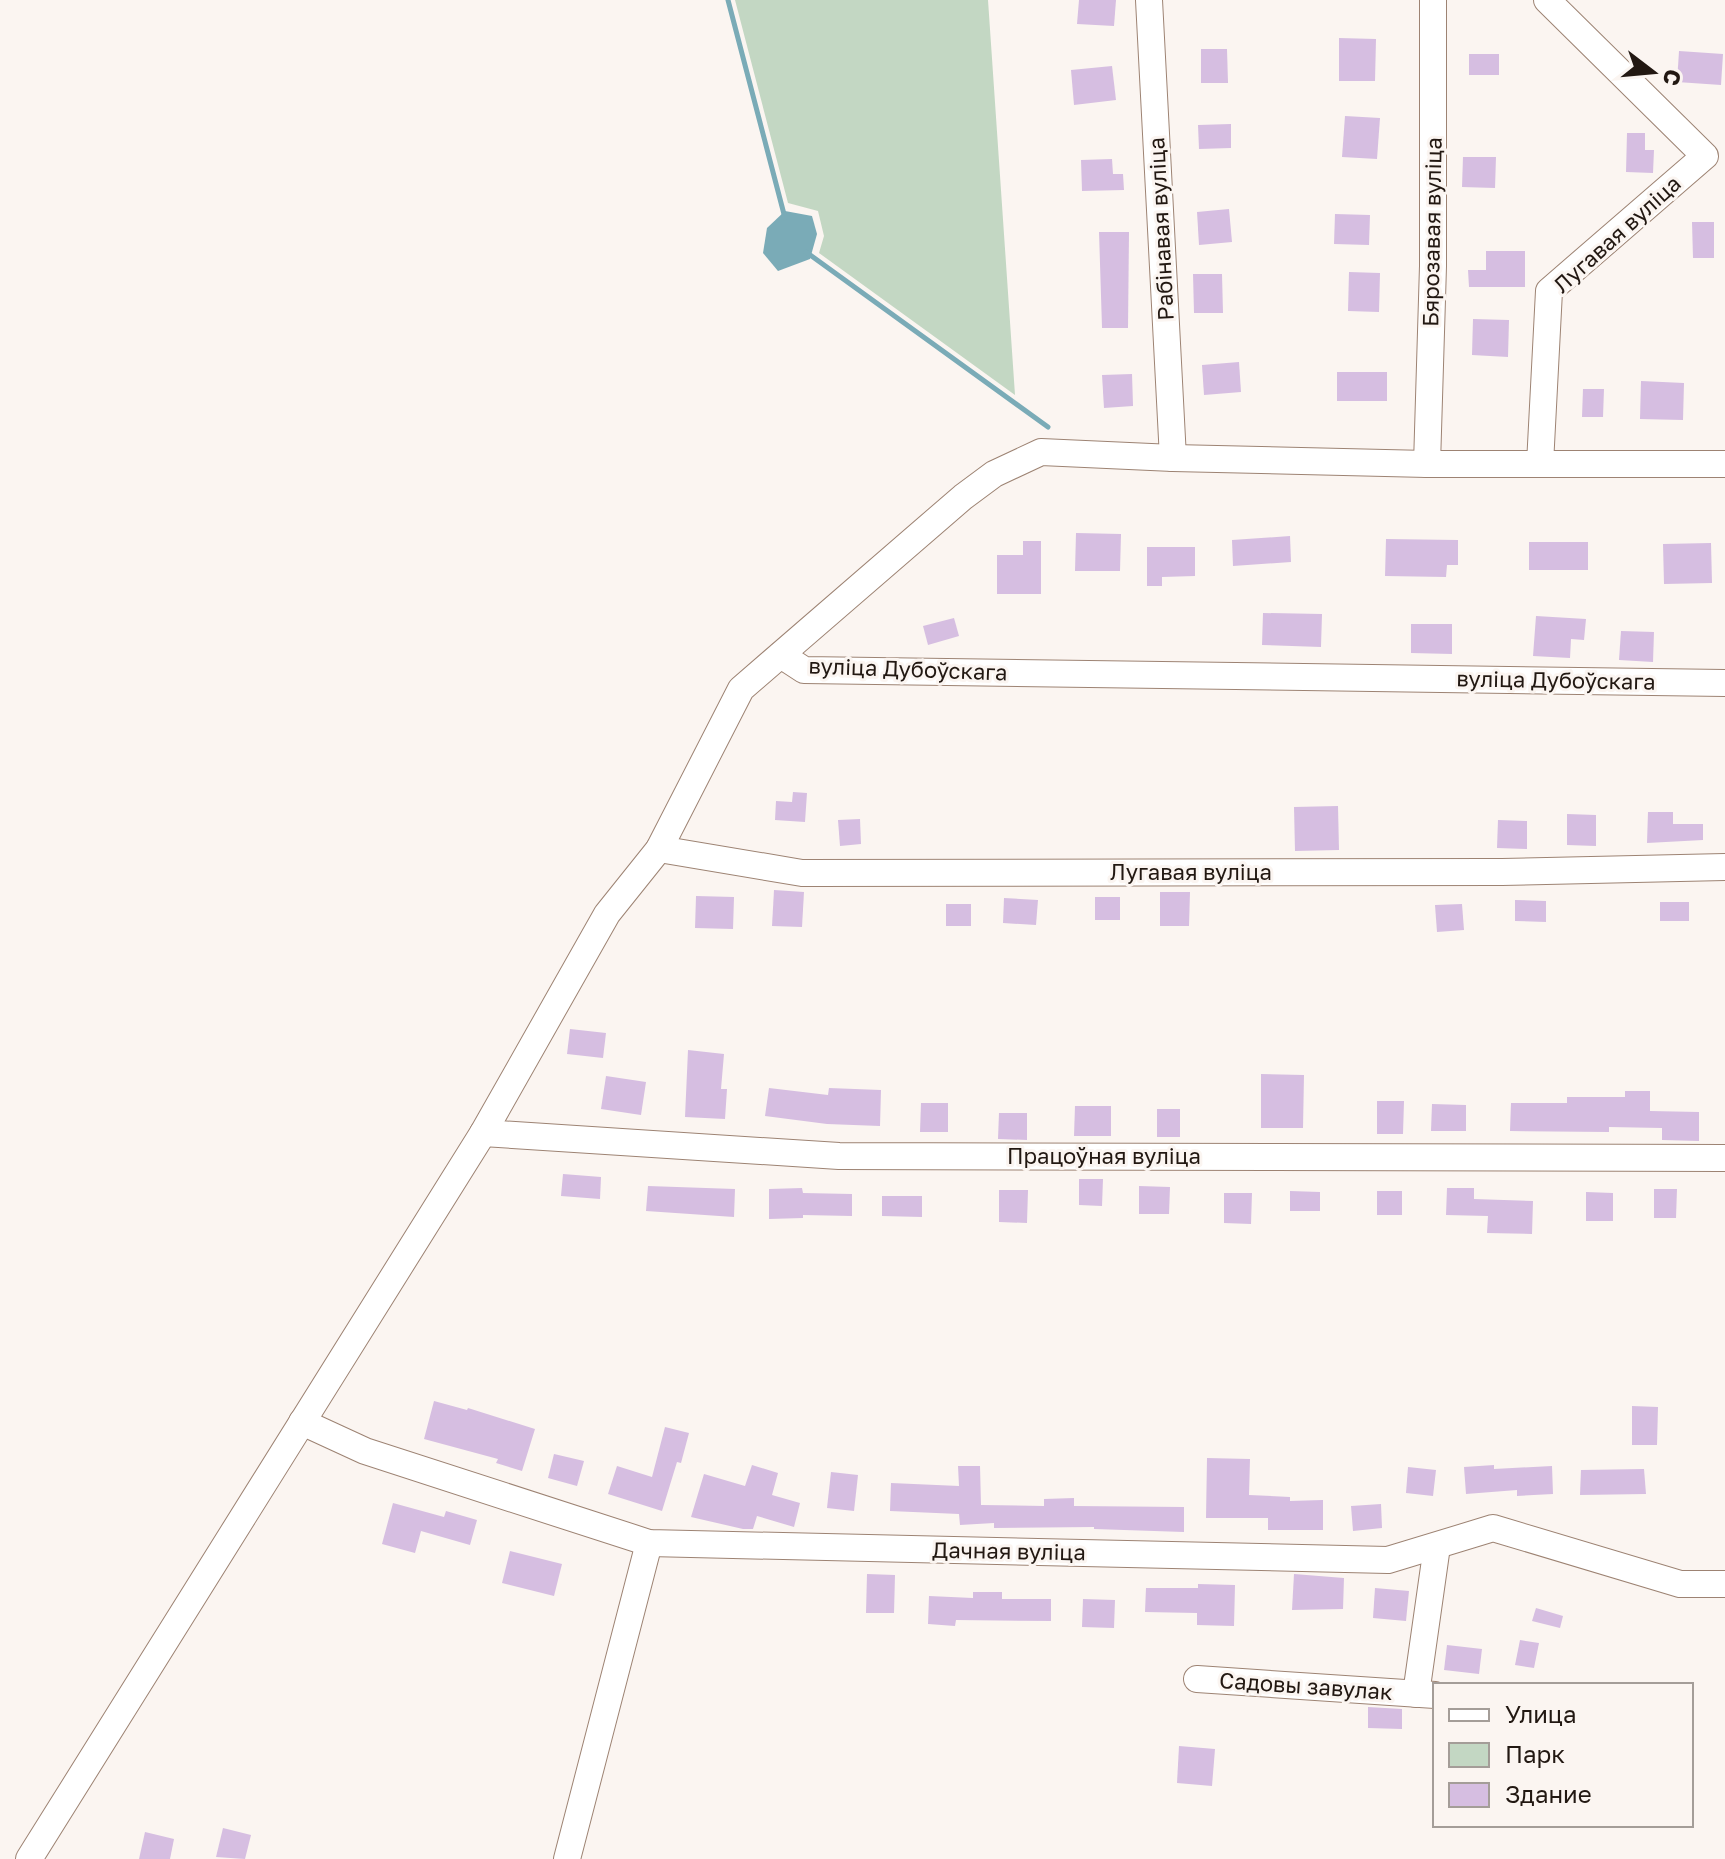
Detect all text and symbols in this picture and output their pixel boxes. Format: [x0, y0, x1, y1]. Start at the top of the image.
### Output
north arrow [1613, 32, 1693, 112]
text: С [1658, 66, 1688, 89]
street label: Рабінавая вуліца [1142, 137, 1179, 321]
street label: Бярозавая вуліца [1416, 137, 1447, 327]
street label: Лугавая вуліца [1547, 169, 1686, 298]
street label: вуліца Дубоўскага [808, 652, 1008, 685]
street label: вуліца Дубоўскага [1456, 664, 1656, 695]
street label: Лугавая вуліца [1110, 858, 1272, 885]
street label: Працоўная вуліца [1007, 1142, 1201, 1169]
street label: Дачная вуліца [932, 1536, 1086, 1565]
street label: Садовы завулак [1218, 1666, 1394, 1705]
legend [1433, 1683, 1693, 1827]
text: Улица [1505, 1699, 1577, 1728]
text: Парк [1505, 1739, 1565, 1768]
text: Здание [1505, 1779, 1592, 1808]

